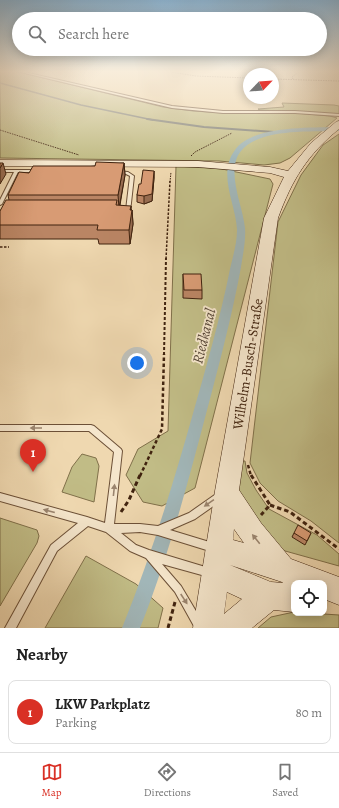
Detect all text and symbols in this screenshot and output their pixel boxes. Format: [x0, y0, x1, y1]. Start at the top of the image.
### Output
search box [12, 12, 327, 56]
icon: search [26, 23, 48, 45]
text: Search here [58, 24, 129, 44]
north arrow [243, 68, 279, 104]
street label: Wilhelm-Busch-Straße [228, 297, 268, 432]
water label: Riedkanal [187, 306, 221, 366]
your location [127, 353, 147, 373]
one-way arrow [29, 425, 42, 431]
pin: 1 [20, 439, 46, 472]
one-way arrow [111, 484, 117, 496]
one-way arrow [204, 499, 215, 507]
one-way arrow [43, 508, 55, 514]
one-way arrow [252, 534, 260, 545]
map controls [291, 580, 327, 616]
button: locate [291, 580, 327, 616]
one-way arrow [180, 594, 188, 604]
text: Nearby [16, 643, 67, 666]
text: LKW Parkplatz [55, 694, 150, 714]
text: 1 [28, 704, 32, 721]
text: 80 m [295, 704, 322, 721]
text: Parking [55, 714, 97, 731]
tab: Map [41, 761, 63, 800]
tab: Directions [144, 761, 191, 800]
tab: Saved [272, 761, 298, 800]

